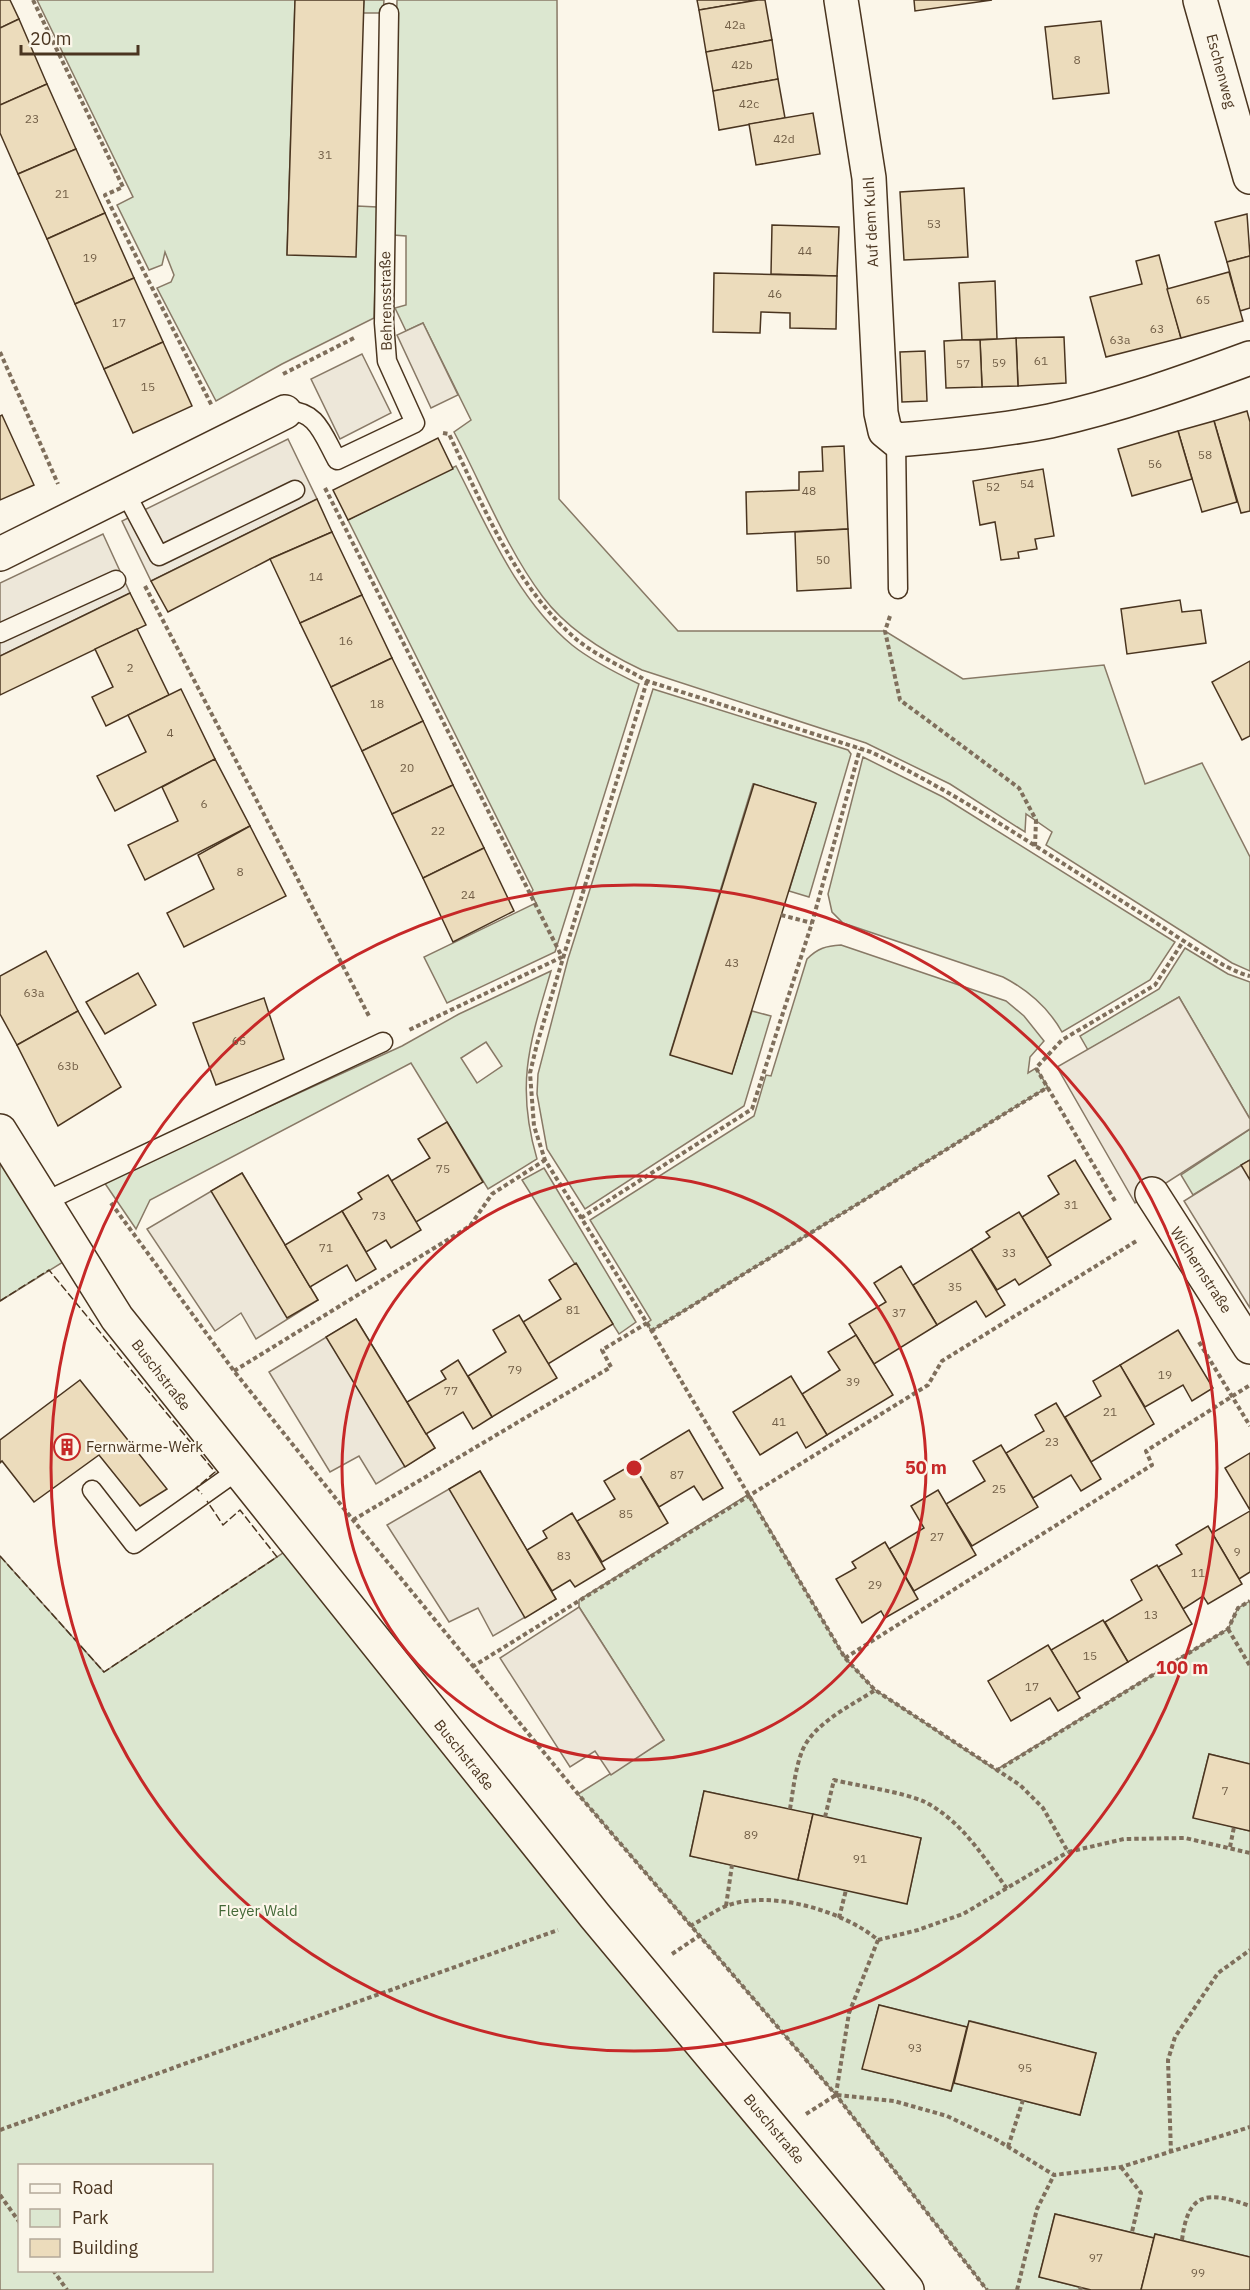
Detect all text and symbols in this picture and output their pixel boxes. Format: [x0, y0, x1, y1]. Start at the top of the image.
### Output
house number: 42a [725, 17, 746, 32]
scale bar [21, 18, 138, 56]
text: 20 m [30, 27, 72, 50]
street label: Eschenweg [1202, 32, 1241, 110]
house number: 8 [1073, 52, 1081, 67]
house number: 42b [731, 57, 753, 72]
house number: 42c [739, 96, 759, 111]
house number: 23 [25, 111, 39, 126]
house number: 42d [773, 131, 795, 146]
house number: 31 [318, 147, 332, 162]
street label: Auf dem Kuhl [859, 176, 882, 268]
house number: 21 [55, 186, 69, 201]
house number: 53 [927, 216, 941, 231]
house number: 44 [798, 243, 812, 258]
house number: 19 [83, 250, 97, 265]
street label: Behrensstraße [375, 251, 396, 351]
house number: 46 [768, 286, 782, 301]
house number: 65 [1196, 292, 1210, 307]
house number: 17 [112, 315, 126, 330]
house number: 63 [1150, 321, 1164, 336]
house number: 63a [1110, 332, 1131, 347]
house number: 61 [1034, 353, 1048, 368]
house number: 59 [992, 355, 1006, 370]
house number: 57 [956, 356, 970, 371]
house number: 15 [141, 379, 155, 394]
house number: 58 [1198, 447, 1212, 462]
house number: 56 [1148, 456, 1162, 471]
house number: 54 [1020, 476, 1034, 491]
house number: 52 [986, 479, 1000, 494]
house number: 48 [802, 483, 816, 498]
house number: 50 [816, 552, 830, 567]
house number: 14 [309, 569, 323, 584]
house number: 16 [339, 633, 353, 648]
house number: 2 [126, 660, 134, 675]
house number: 18 [370, 696, 384, 711]
house number: 4 [166, 725, 174, 740]
house number: 20 [400, 760, 414, 775]
house number: 6 [200, 796, 208, 811]
house number: 22 [431, 823, 445, 838]
house number: 8 [236, 864, 244, 879]
house number: 24 [461, 887, 475, 902]
house number: 43 [725, 955, 739, 970]
house number: 63a [24, 985, 45, 1000]
house number: 65 [232, 1033, 246, 1048]
house number: 63b [57, 1058, 79, 1073]
house number: 75 [436, 1161, 450, 1176]
house number: 31 [1064, 1197, 1078, 1212]
house number: 73 [372, 1208, 386, 1223]
street label: Wichernstraße [1166, 1223, 1236, 1317]
house number: 71 [319, 1240, 333, 1255]
house number: 33 [1002, 1245, 1016, 1260]
house number: 35 [948, 1279, 962, 1294]
house number: 81 [566, 1302, 580, 1317]
house number: 37 [892, 1305, 906, 1320]
street label: Buschstraße [128, 1335, 195, 1414]
house number: 79 [508, 1362, 522, 1377]
house number: 19 [1158, 1367, 1172, 1382]
house number: 39 [846, 1374, 860, 1389]
house number: 77 [444, 1383, 458, 1398]
house number: 21 [1103, 1404, 1117, 1419]
house number: 41 [772, 1414, 786, 1429]
building icon: Fernwärme-Werk [52, 1432, 82, 1462]
house number: 23 [1045, 1434, 1059, 1449]
place label: Fernwärme-Werk [86, 1437, 203, 1456]
text: 50 m [905, 1456, 947, 1479]
centre of rings [624, 1458, 644, 1478]
house number: 87 [670, 1467, 684, 1482]
house number: 25 [992, 1481, 1006, 1496]
house number: 85 [619, 1506, 633, 1521]
house number: 27 [930, 1529, 944, 1544]
house number: 9 [1233, 1544, 1241, 1559]
house number: 83 [557, 1548, 571, 1563]
house number: 11 [1191, 1565, 1205, 1580]
house number: 29 [868, 1577, 882, 1592]
house number: 13 [1144, 1607, 1158, 1622]
house number: 15 [1083, 1648, 1097, 1663]
text: 100 m [1156, 1656, 1208, 1679]
house number: 17 [1025, 1679, 1039, 1694]
street label: Buschstraße [430, 1716, 499, 1794]
house number: 7 [1221, 1783, 1229, 1798]
house number: 89 [744, 1827, 758, 1842]
house number: 91 [853, 1851, 867, 1866]
park label: Fleyer Wald [218, 1901, 298, 1920]
house number: 93 [908, 2040, 922, 2055]
house number: 95 [1018, 2060, 1032, 2075]
street label: Buschstraße [740, 2090, 809, 2168]
legend [18, 2164, 213, 2272]
text: Road [72, 2176, 113, 2199]
text: Park [72, 2206, 109, 2229]
text: Building [72, 2236, 139, 2259]
house number: 97 [1089, 2250, 1103, 2265]
house number: 99 [1191, 2265, 1205, 2280]

